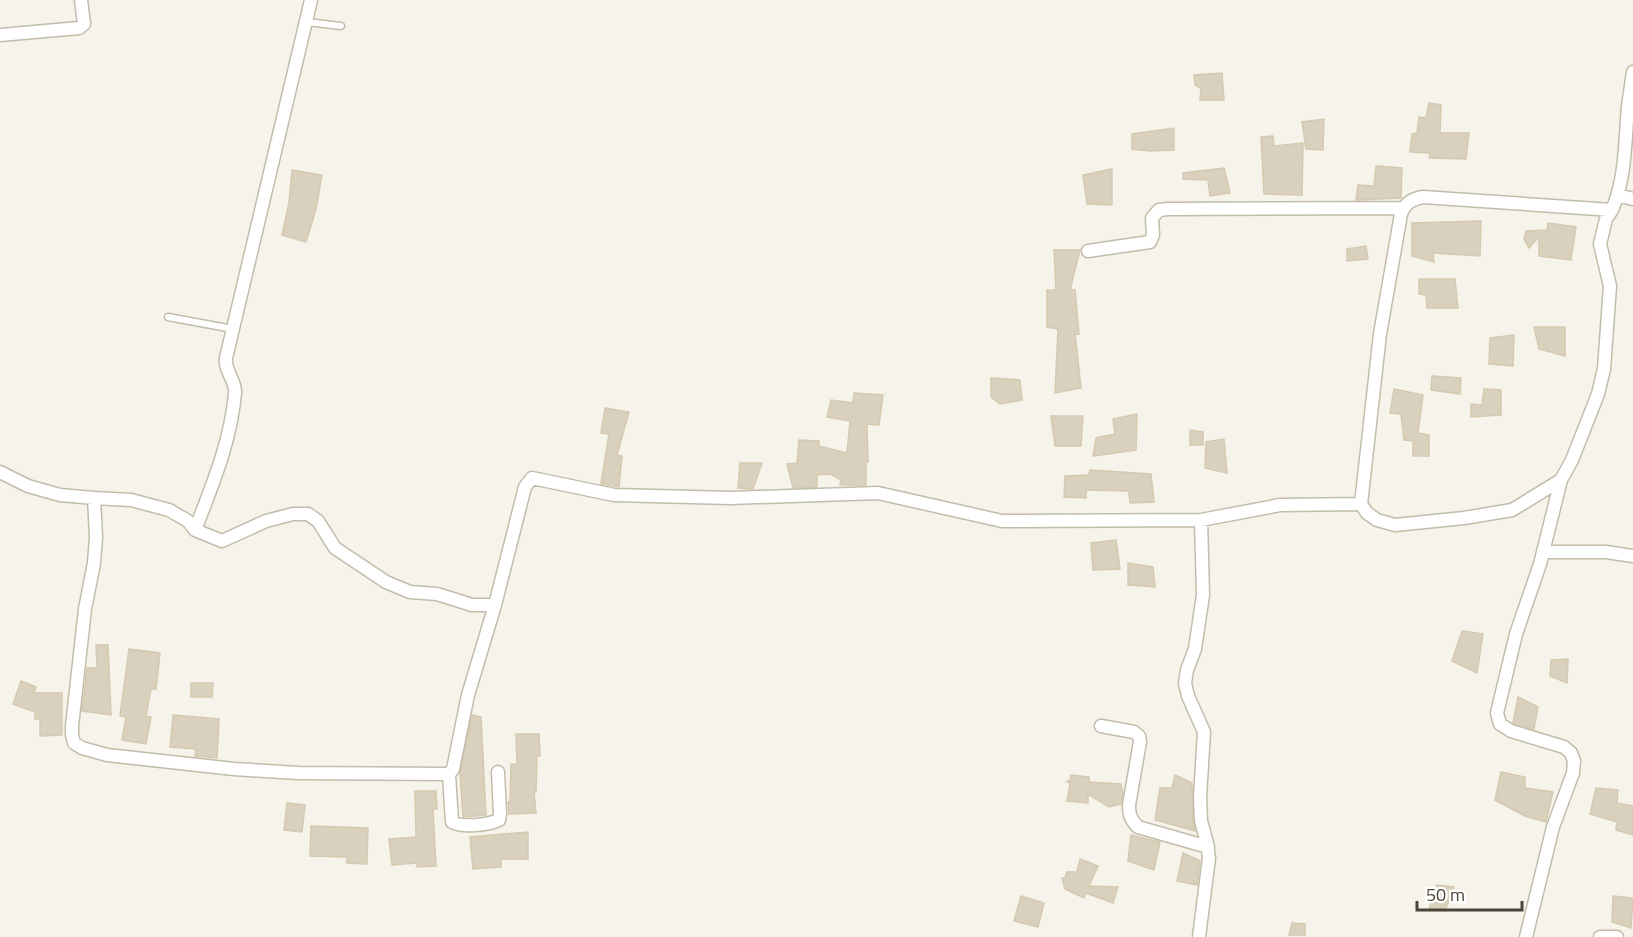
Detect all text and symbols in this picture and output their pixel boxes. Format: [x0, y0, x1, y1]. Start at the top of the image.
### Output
scale bar [1417, 874, 1522, 912]
text: 50 m [1426, 881, 1465, 908]

